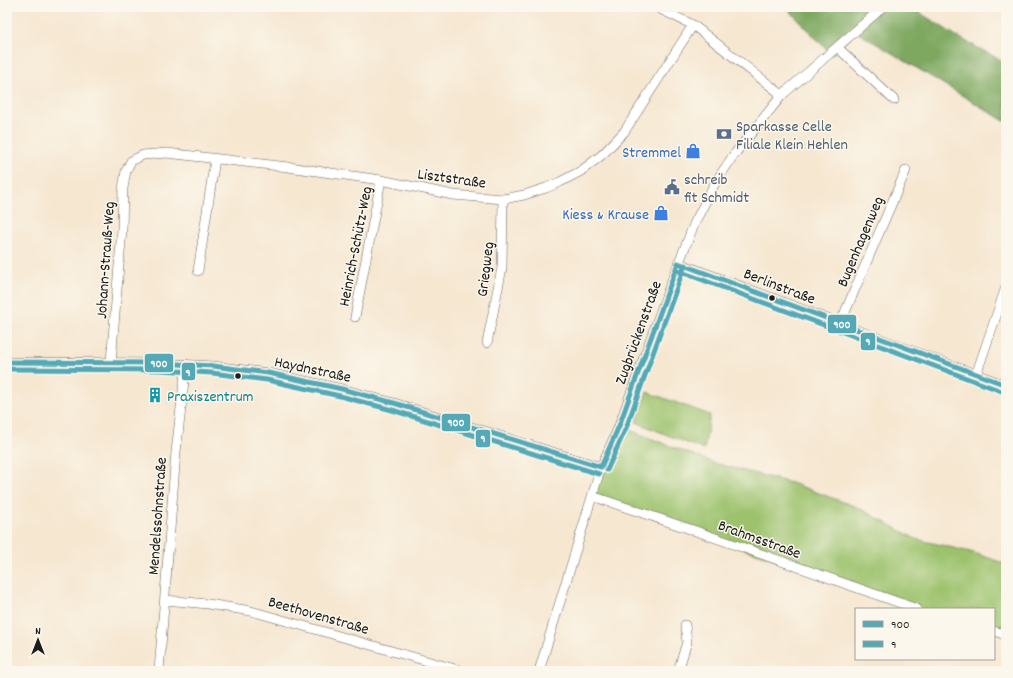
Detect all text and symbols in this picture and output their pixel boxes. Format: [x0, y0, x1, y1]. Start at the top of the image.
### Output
place label: Sparkasse Celle Filiale Klein Hehlen [736, 116, 848, 157]
bank icon: Sparkasse Celle Filiale Klein Hehlen [715, 125, 733, 143]
place label: Stremmel [622, 142, 681, 165]
shop icon: Stremmel [684, 142, 702, 160]
street label: Lisztstraße [416, 163, 487, 196]
place label: schreib fit Schmidt [684, 169, 749, 210]
public building icon: schreib fit Schmidt [663, 178, 681, 196]
street label: Heinrich-Schütz-Weg [334, 184, 379, 309]
street label: Bugenhagenweg [832, 193, 891, 291]
street label: Johann-Strauß-Weg [91, 201, 122, 320]
place label: Kiess & Krause [562, 204, 649, 227]
shop icon: Kiess & Krause [652, 204, 670, 222]
street label: Griegweg [472, 240, 501, 298]
street label: Berlinstraße [740, 263, 818, 312]
street label: Zugbrückenstraße [610, 278, 669, 388]
unlabelled marker [767, 293, 777, 303]
line badge: 900 [827, 314, 857, 334]
text: 900 [833, 318, 851, 334]
line badge: 9 [860, 332, 876, 351]
text: 9 [865, 335, 871, 351]
street label: Haydnstraße [272, 351, 353, 390]
line badge: 900 [144, 353, 174, 373]
text: 900 [150, 357, 168, 373]
line badge: 9 [181, 362, 196, 381]
text: 9 [185, 366, 191, 382]
unlabelled marker [233, 371, 243, 381]
building icon: Praxiszentrum [146, 386, 164, 404]
place label: Praxiszentrum [167, 386, 254, 409]
line badge: 900 [441, 413, 471, 432]
text: 900 [447, 416, 465, 432]
line badge: 9 [475, 429, 491, 448]
text: 9 [480, 432, 486, 448]
street label: Mendelssohnstraße [143, 456, 174, 576]
street label: Brahmsstraße [714, 515, 804, 566]
street label: Beethovenstraße [265, 591, 371, 642]
legend [855, 608, 995, 660]
text: 900 [891, 617, 910, 634]
north arrow [18, 620, 58, 660]
text: N [35, 624, 41, 640]
text: 9 [891, 637, 897, 654]

